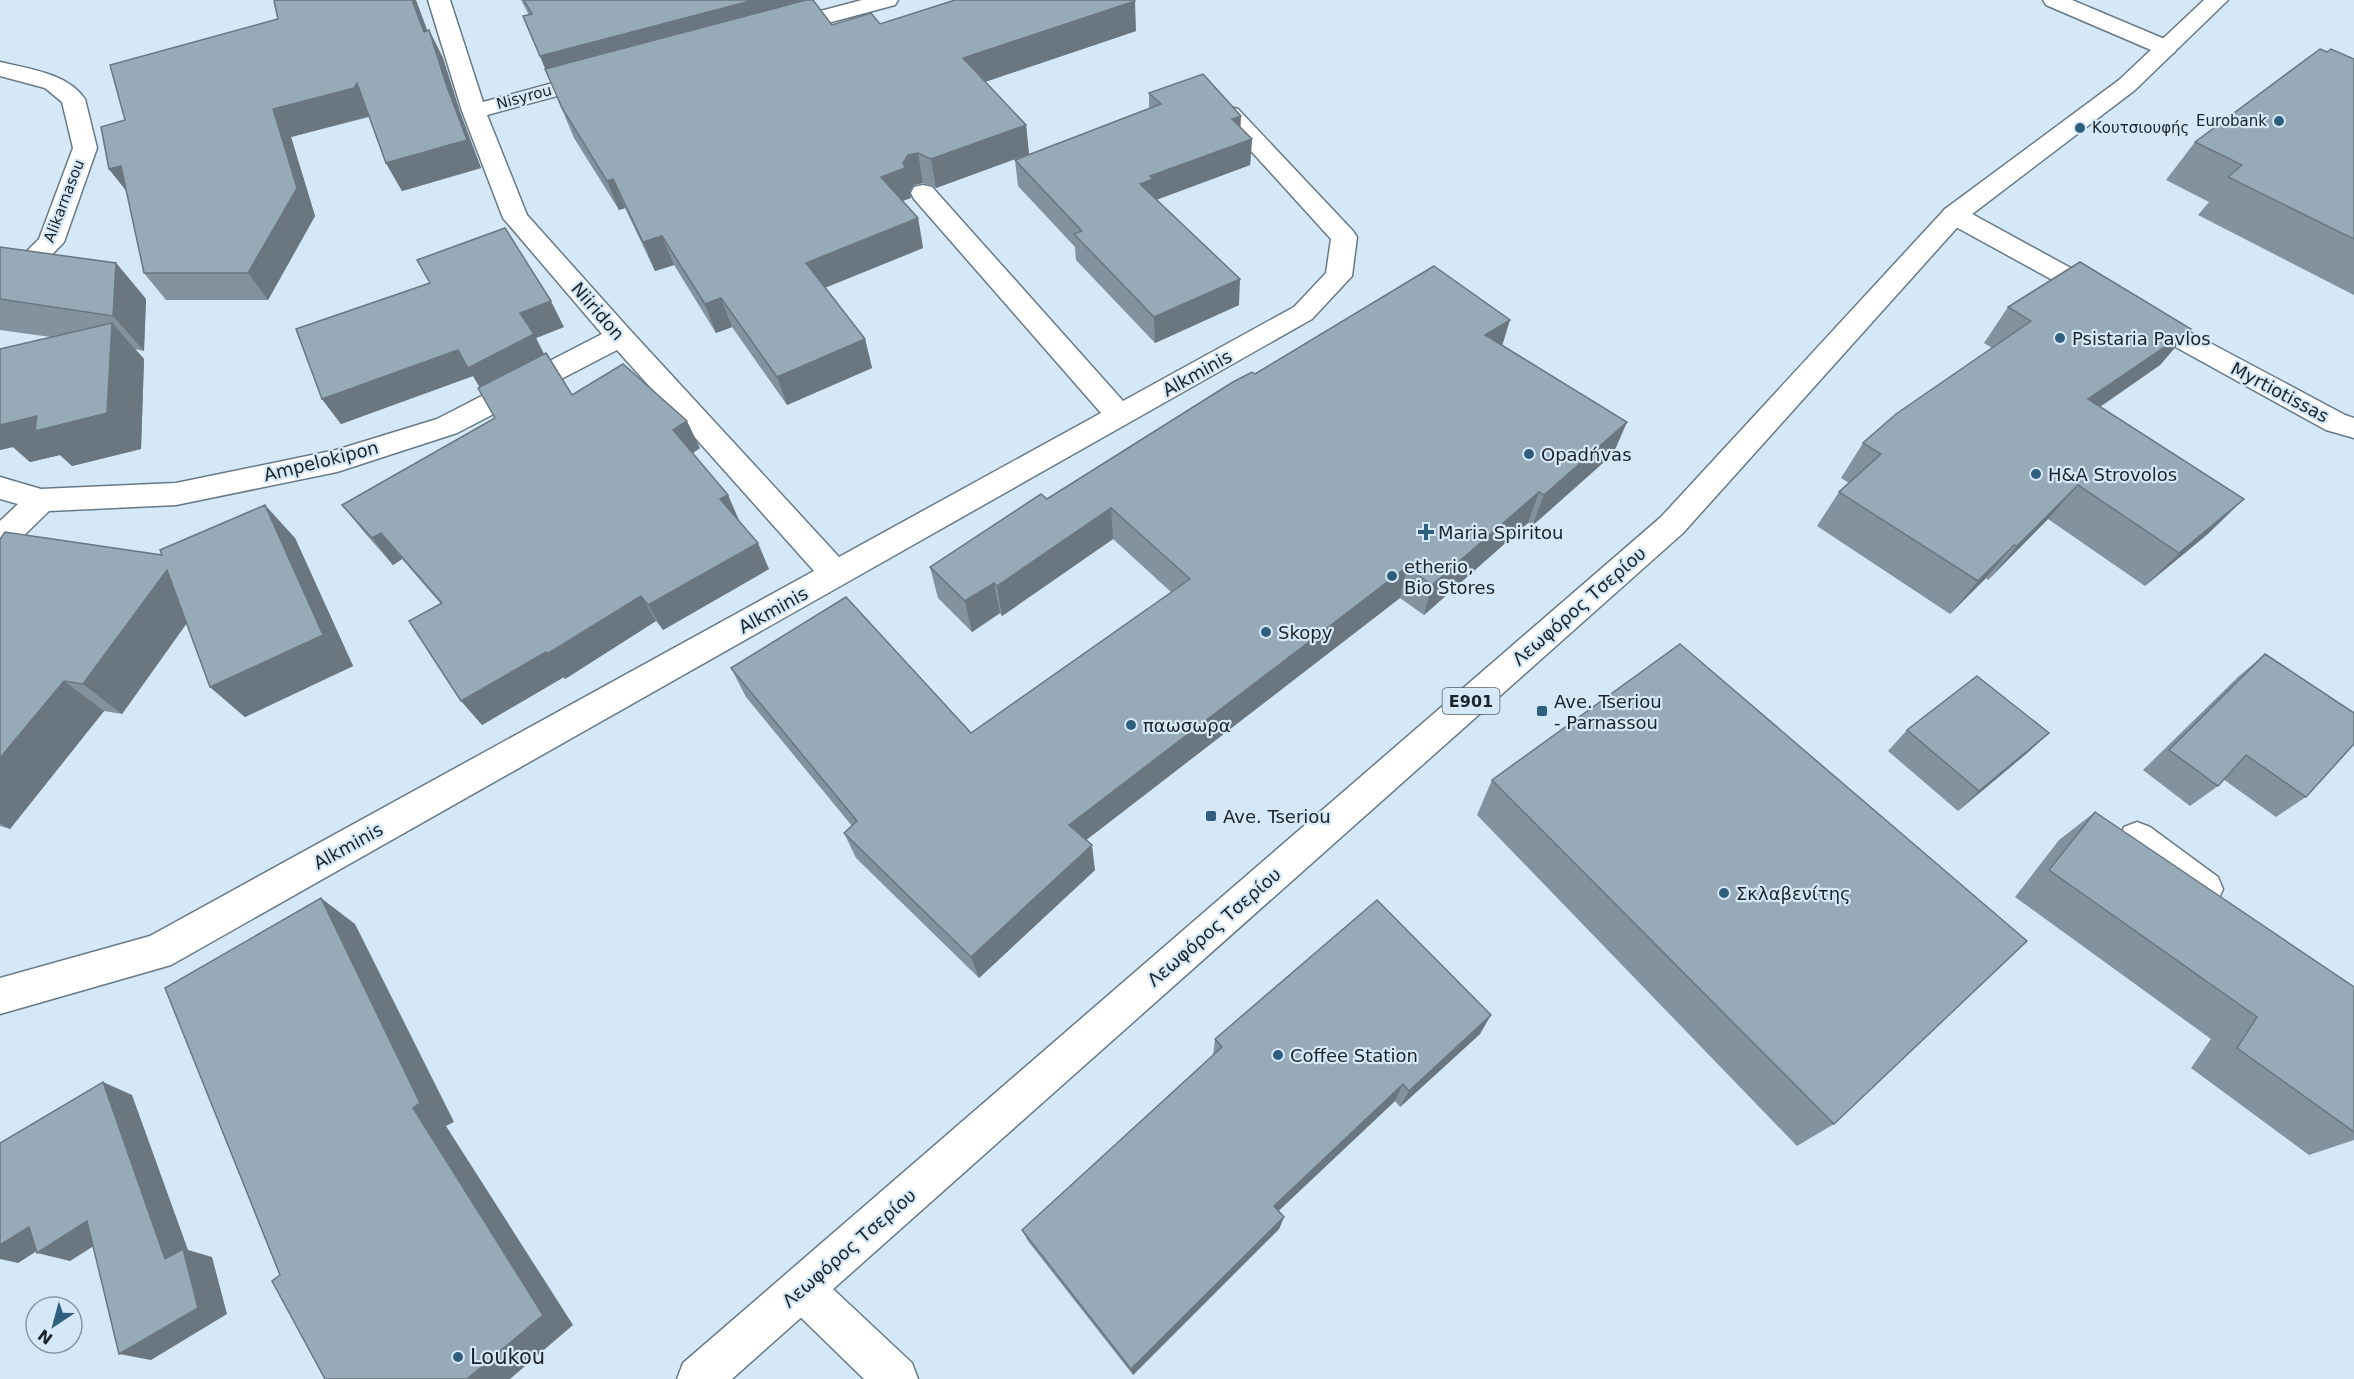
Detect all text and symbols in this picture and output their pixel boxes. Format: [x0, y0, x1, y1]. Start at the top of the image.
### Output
street label: Nisyrou [494, 81, 554, 113]
place label: Eurobank [2196, 112, 2267, 130]
marker: Eurobank [2272, 114, 2286, 128]
place label: Κουτσιουφής [2092, 119, 2189, 137]
marker: Κουτσιουφής [2073, 121, 2087, 135]
street label: Alikarnasou [40, 157, 88, 245]
street label: Niiridon [567, 278, 629, 344]
place label: Psistaria Pavlos [2072, 328, 2211, 349]
marker: Psistaria Pavlos [2053, 331, 2067, 345]
street label: Alkminis [1159, 345, 1235, 401]
street label: Myrtiotissas [2227, 357, 2333, 427]
street label: Ampelokipon [261, 437, 381, 485]
place label: Opadńvas [1541, 444, 1632, 465]
marker: Opadńvas [1522, 447, 1536, 461]
place label: H&A Strovolos [2048, 464, 2177, 485]
marker: H&A Strovolos [2029, 467, 2043, 481]
place label: Maria Spiritou [1438, 522, 1563, 543]
marker: Maria Spiritou [1419, 525, 1433, 539]
street label: Λεωφόρος Τσερίου [1508, 542, 1650, 670]
place label: etherio, Bio Stores [1404, 556, 1495, 598]
marker: etherio, Bio Stores [1385, 569, 1399, 583]
street label: Alkminis [735, 582, 811, 638]
place label: Skopy [1278, 622, 1333, 643]
marker: Skopy [1259, 625, 1273, 639]
road number: E901 [1442, 688, 1500, 714]
place label: Ave. Tseriou - Parnassou [1554, 691, 1662, 733]
marker: Ave. Tseriou - Parnassou [1535, 704, 1549, 718]
place label: παωσωρα [1143, 715, 1231, 736]
marker: παωσωρα [1124, 718, 1138, 732]
place label: Ave. Tseriou [1223, 806, 1331, 827]
marker: Ave. Tseriou [1204, 809, 1218, 823]
street label: Alkminis [310, 818, 386, 874]
street label: Λεωφόρος Τσερίου [1143, 863, 1285, 991]
place label: Σκλαβενίτης [1736, 883, 1851, 904]
marker: Σκλαβενίτης [1717, 886, 1731, 900]
place label: Coffee Station [1290, 1045, 1418, 1066]
marker: Coffee Station [1271, 1048, 1285, 1062]
street label: Λεωφόρος Τσερίου [778, 1184, 920, 1312]
north arrow [24, 1295, 84, 1355]
text: N [34, 1325, 56, 1348]
place label: Loukou [470, 1345, 545, 1369]
marker: Loukou [451, 1350, 465, 1364]

